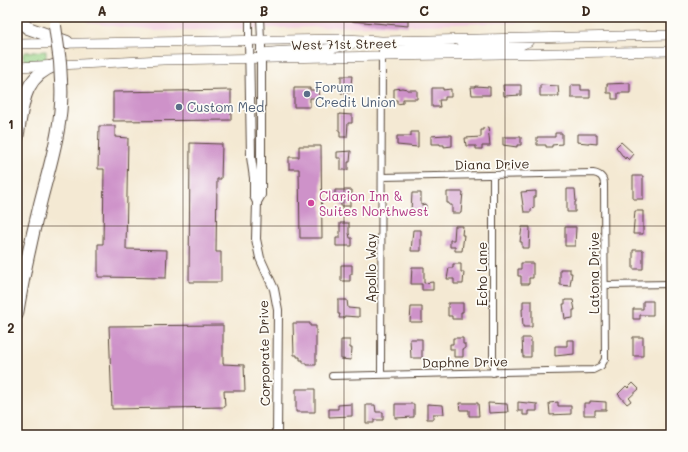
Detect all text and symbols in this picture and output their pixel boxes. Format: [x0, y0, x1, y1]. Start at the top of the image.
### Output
text: A [97, 2, 107, 19]
text: B [260, 2, 269, 19]
text: C [419, 2, 429, 19]
text: D [581, 2, 591, 19]
street label: West 71st Street [291, 34, 398, 53]
place label: Forum Credit Union [315, 78, 396, 110]
marker: Forum Credit Union [302, 89, 312, 99]
place label: Custom Med [187, 98, 264, 115]
marker: Custom Med [174, 102, 184, 112]
text: 1 [8, 115, 14, 132]
street label: Diana Drive [454, 154, 530, 173]
place label: Clarion Inn & Suites Northwest [319, 187, 429, 219]
marker: Clarion Inn & Suites Northwest [306, 198, 316, 208]
street label: Latona Drive [585, 232, 602, 314]
street label: Apollo Way [362, 233, 379, 303]
street label: Echo Lane [473, 242, 490, 306]
street label: Corporate Drive [254, 300, 273, 406]
text: 2 [7, 319, 15, 336]
street label: Daphne Drive [422, 352, 508, 371]

